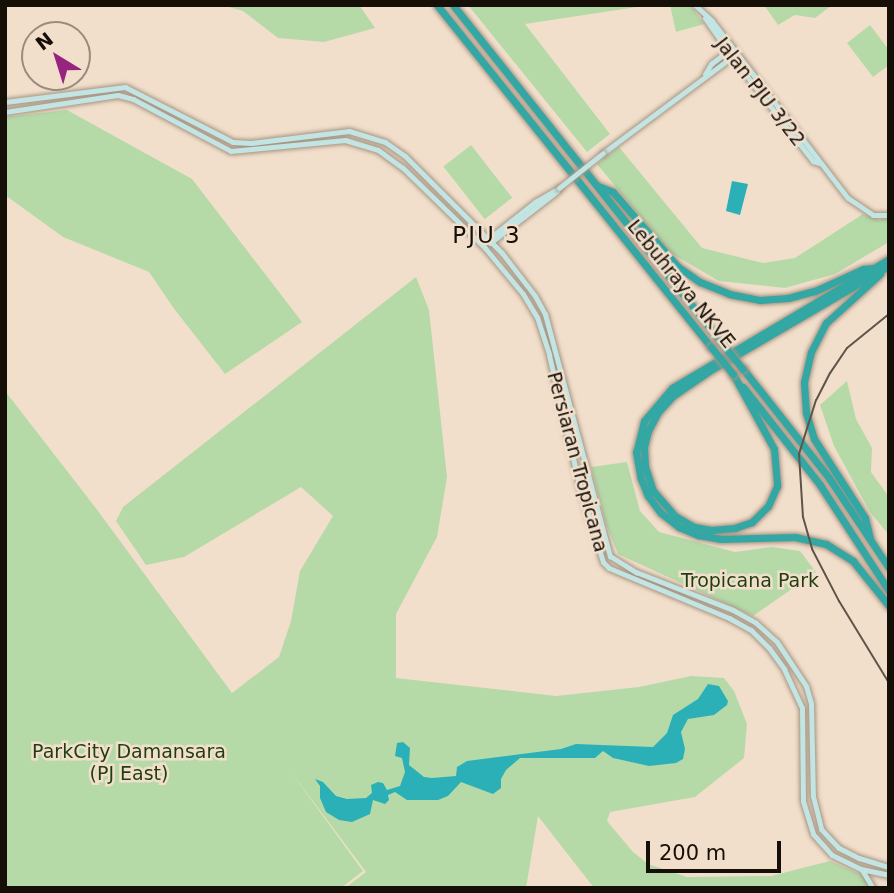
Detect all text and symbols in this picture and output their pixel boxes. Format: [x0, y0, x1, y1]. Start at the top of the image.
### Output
north arrow [21, 21, 91, 91]
text: N [31, 27, 57, 55]
street label: Jalan PJU 3/22 [710, 33, 810, 151]
street label: Lebuhraya NKVE [622, 215, 740, 353]
district label: PJU 3 [453, 221, 521, 249]
street label: Persiaran Tropicana [542, 369, 612, 555]
park label: Tropicana Park [681, 570, 819, 592]
park label: ParkCity Damansara (PJ East) [32, 741, 226, 785]
scale bar [649, 826, 784, 870]
text: 200 m [659, 841, 726, 865]

